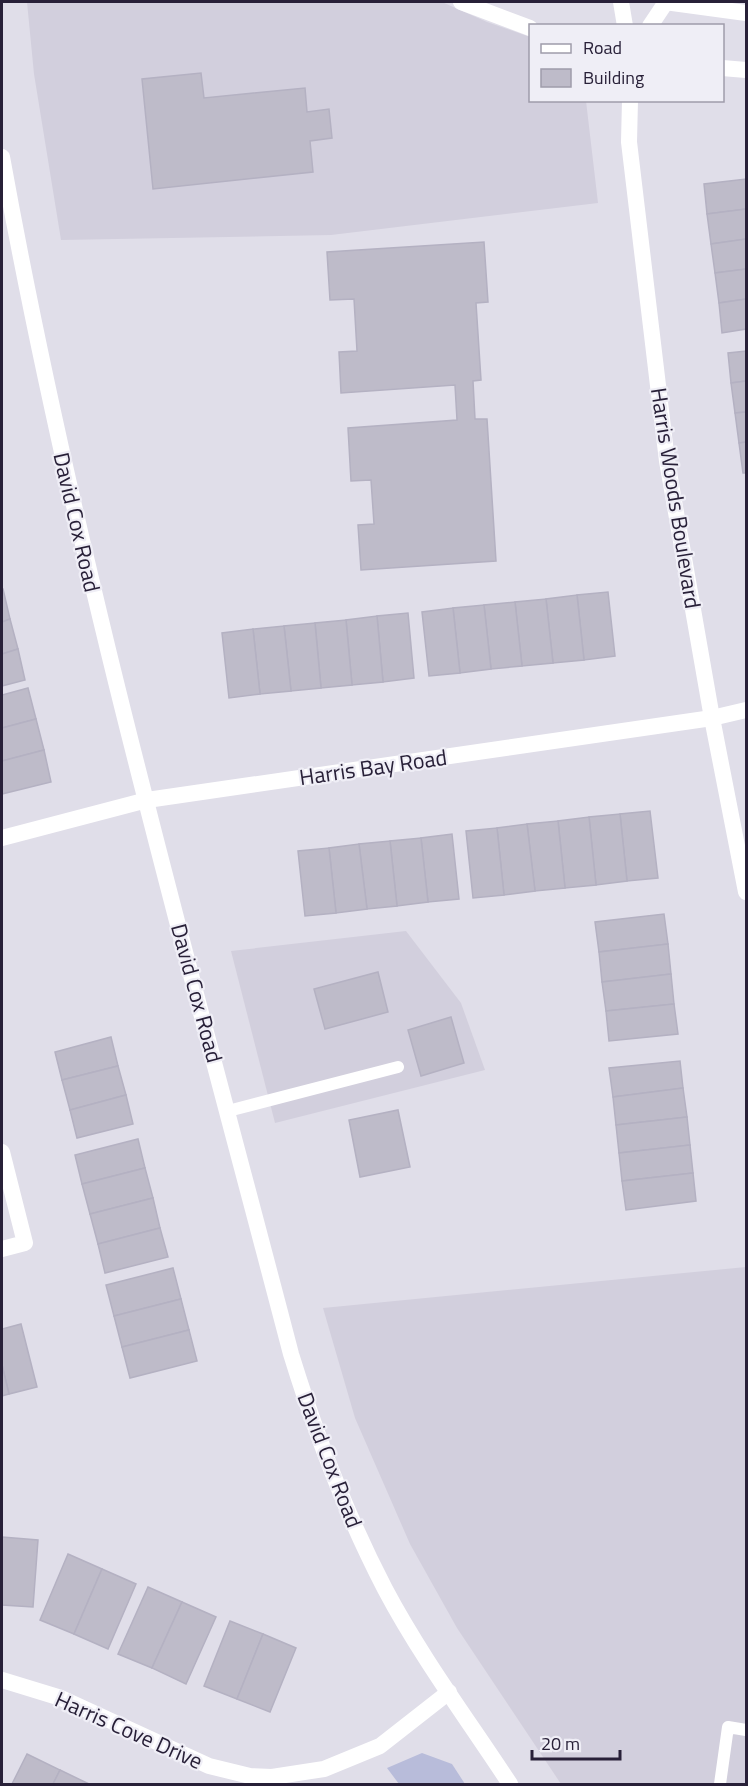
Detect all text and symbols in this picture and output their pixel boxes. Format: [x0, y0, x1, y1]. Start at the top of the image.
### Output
legend [529, 24, 724, 102]
text: Road [583, 34, 622, 61]
text: Building [583, 64, 644, 91]
street label: Harris Woods Boulevard [642, 385, 710, 611]
street label: David Cox Road [44, 449, 110, 595]
street label: Harris Bay Road [297, 740, 449, 794]
street label: David Cox Road [162, 920, 232, 1066]
street label: David Cox Road [289, 1387, 371, 1533]
street label: Harris Cove Drive [50, 1682, 208, 1778]
scale bar [532, 1723, 620, 1761]
text: 20 m [541, 1730, 580, 1757]

